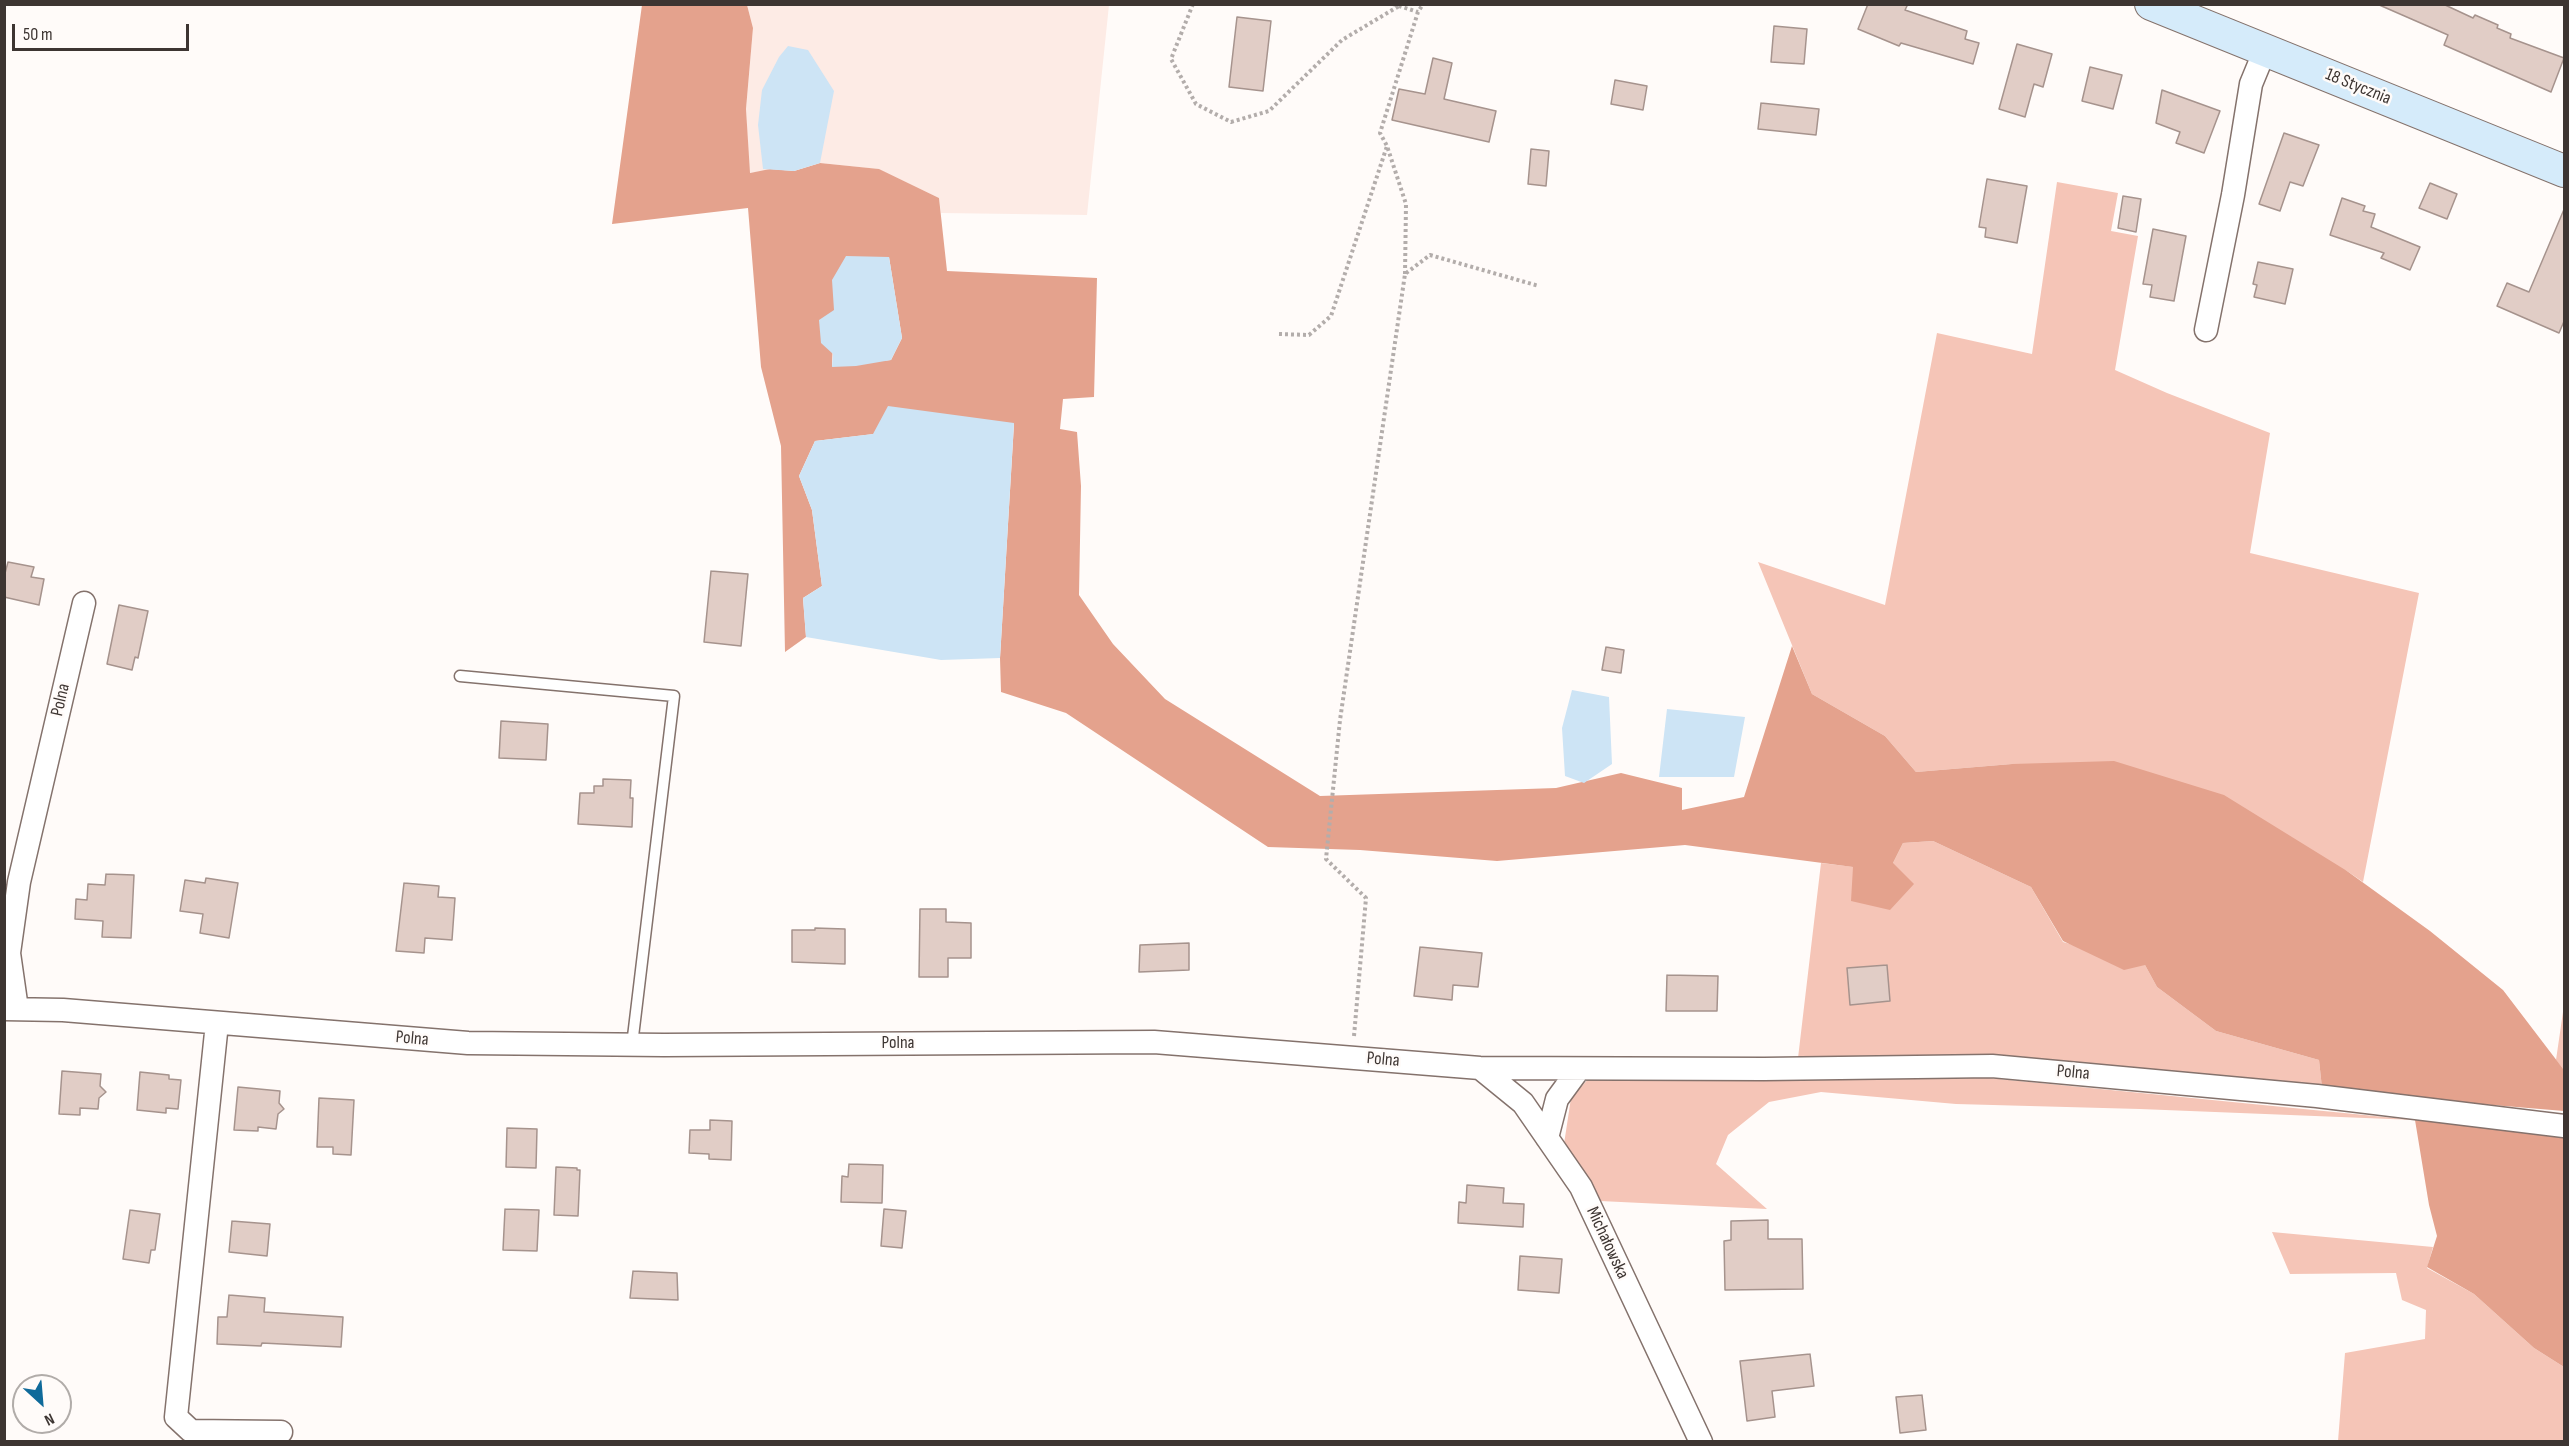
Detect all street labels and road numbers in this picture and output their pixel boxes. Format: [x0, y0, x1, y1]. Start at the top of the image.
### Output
street label: 18 Stycznia [2322, 64, 2394, 110]
street label: Polna [47, 681, 75, 719]
street label: Polna [395, 1027, 429, 1051]
street label: Polna [881, 1032, 915, 1054]
street label: Polna [1366, 1048, 1400, 1072]
street label: Polna [2056, 1061, 2090, 1085]
street label: Michałowska [1581, 1204, 1633, 1282]

